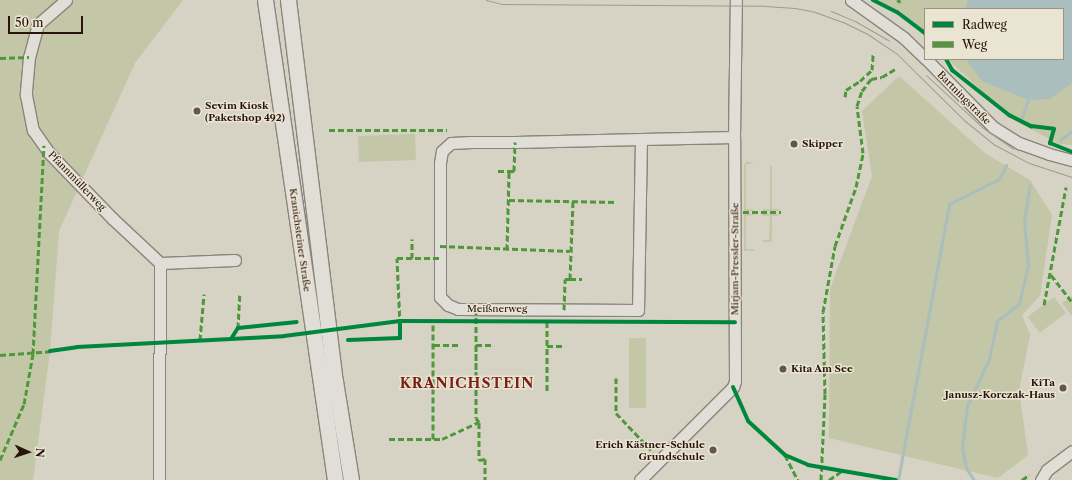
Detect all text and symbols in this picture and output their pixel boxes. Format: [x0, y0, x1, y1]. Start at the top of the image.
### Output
scale bar [10, 8, 85, 34]
legend [924, 8, 1064, 60]
text: 50 m [15, 15, 44, 30]
text: Radweg [962, 17, 1007, 32]
text: Weg [962, 37, 987, 52]
street label: Bartningstraße [935, 69, 993, 127]
place label: Sevim Kiosk (Paketshop 492) [205, 99, 285, 122]
marker: Sevim Kiosk (Paketshop 492) [192, 106, 202, 116]
place label: Skipper [802, 138, 843, 150]
marker: Skipper [789, 139, 799, 149]
street label: Pfannmüllerweg [46, 149, 108, 213]
street label: Kranichsteiner Straße [287, 187, 313, 293]
street label: Mirjam-Pressler-Straße [729, 203, 741, 315]
street label: Meißnerweg [467, 303, 527, 315]
place label: Kita Am See [791, 363, 853, 375]
marker: Kita Am See [778, 364, 788, 374]
district label: KRANICHSTEIN [400, 375, 534, 391]
place label: KiTa Janusz-Korczak-Haus [945, 376, 1055, 400]
marker: KiTa Janusz-Korczak-Haus [1058, 383, 1068, 393]
north arrow [8, 432, 48, 472]
place label: Erich Kästner-Schule Grundschule [595, 438, 705, 462]
marker: Erich Kästner-Schule Grundschule [708, 445, 718, 455]
text: N [33, 447, 47, 458]

